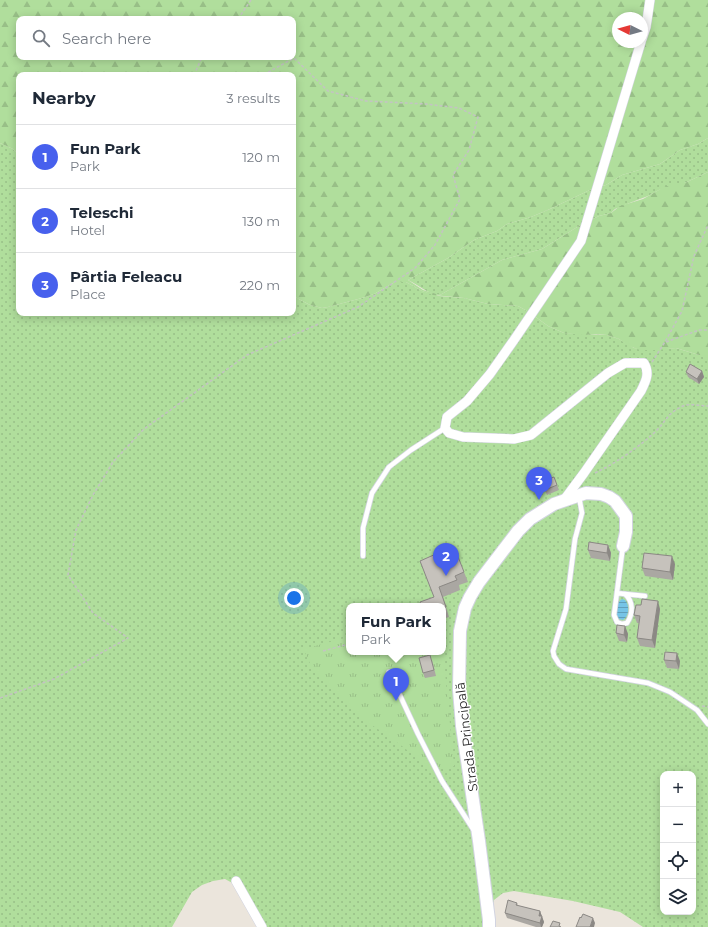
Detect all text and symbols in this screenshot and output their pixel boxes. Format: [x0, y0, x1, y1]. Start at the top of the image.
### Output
north arrow [612, 12, 648, 48]
search box [16, 16, 296, 60]
icon: search [30, 27, 52, 49]
text: Search here [62, 29, 151, 48]
text: Nearby [32, 88, 96, 108]
text: 3 results [226, 90, 280, 106]
text: Fun Park [70, 139, 141, 158]
text: 1 [42, 149, 48, 165]
text: 120 m [242, 149, 280, 165]
text: Park [70, 158, 100, 174]
text: Teleschi [70, 203, 134, 222]
text: 2 [41, 213, 49, 229]
text: 130 m [242, 213, 280, 229]
text: Hotel [70, 222, 105, 238]
text: Pârtia Feleacu [70, 267, 182, 286]
text: 3 [41, 277, 49, 293]
text: 220 m [239, 277, 280, 293]
text: Place [70, 286, 106, 302]
pin: 3 [526, 467, 552, 500]
pin: 2 [433, 543, 459, 576]
your location [284, 588, 304, 608]
popup [346, 603, 446, 655]
text: Fun Park [361, 612, 431, 631]
text: Park [361, 631, 390, 647]
pin: 1 [383, 668, 409, 701]
street label: Strada Principală [451, 681, 481, 793]
map controls [660, 771, 696, 915]
button: + [660, 771, 696, 807]
button: − [660, 807, 696, 843]
button: locate [660, 843, 696, 879]
button: layers [660, 879, 696, 915]

